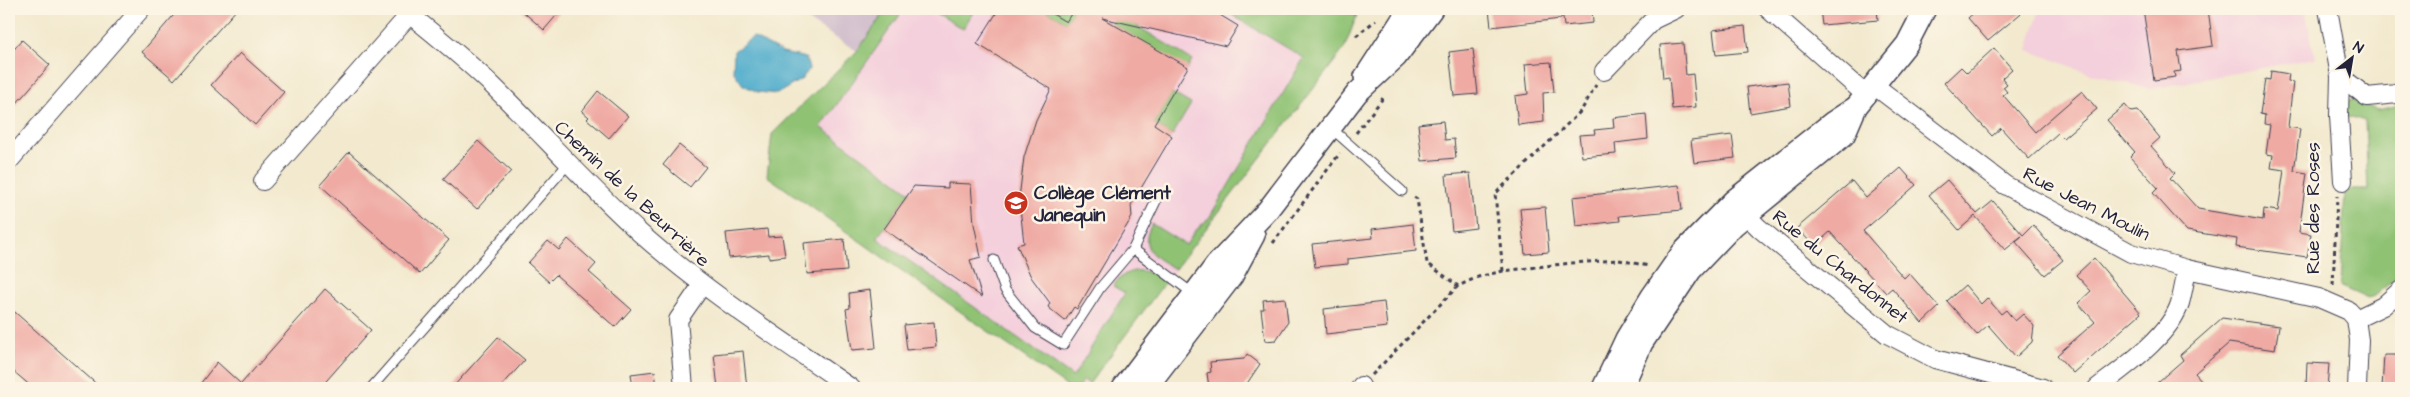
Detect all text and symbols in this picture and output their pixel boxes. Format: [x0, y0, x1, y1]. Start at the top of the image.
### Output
north arrow [2328, 32, 2378, 82]
text: N [2349, 37, 2367, 59]
street label: Chemin de la Beurrière [548, 115, 716, 274]
street label: Rue des Roses [2300, 142, 2327, 274]
street label: Rue Jean Moulin [2018, 161, 2155, 248]
place label: Collège Clément Janequin [1033, 180, 1171, 229]
school or university icon: Collège Clément Janequin [1003, 190, 1029, 216]
street label: Rue du Chardonnet [1766, 204, 1914, 331]

